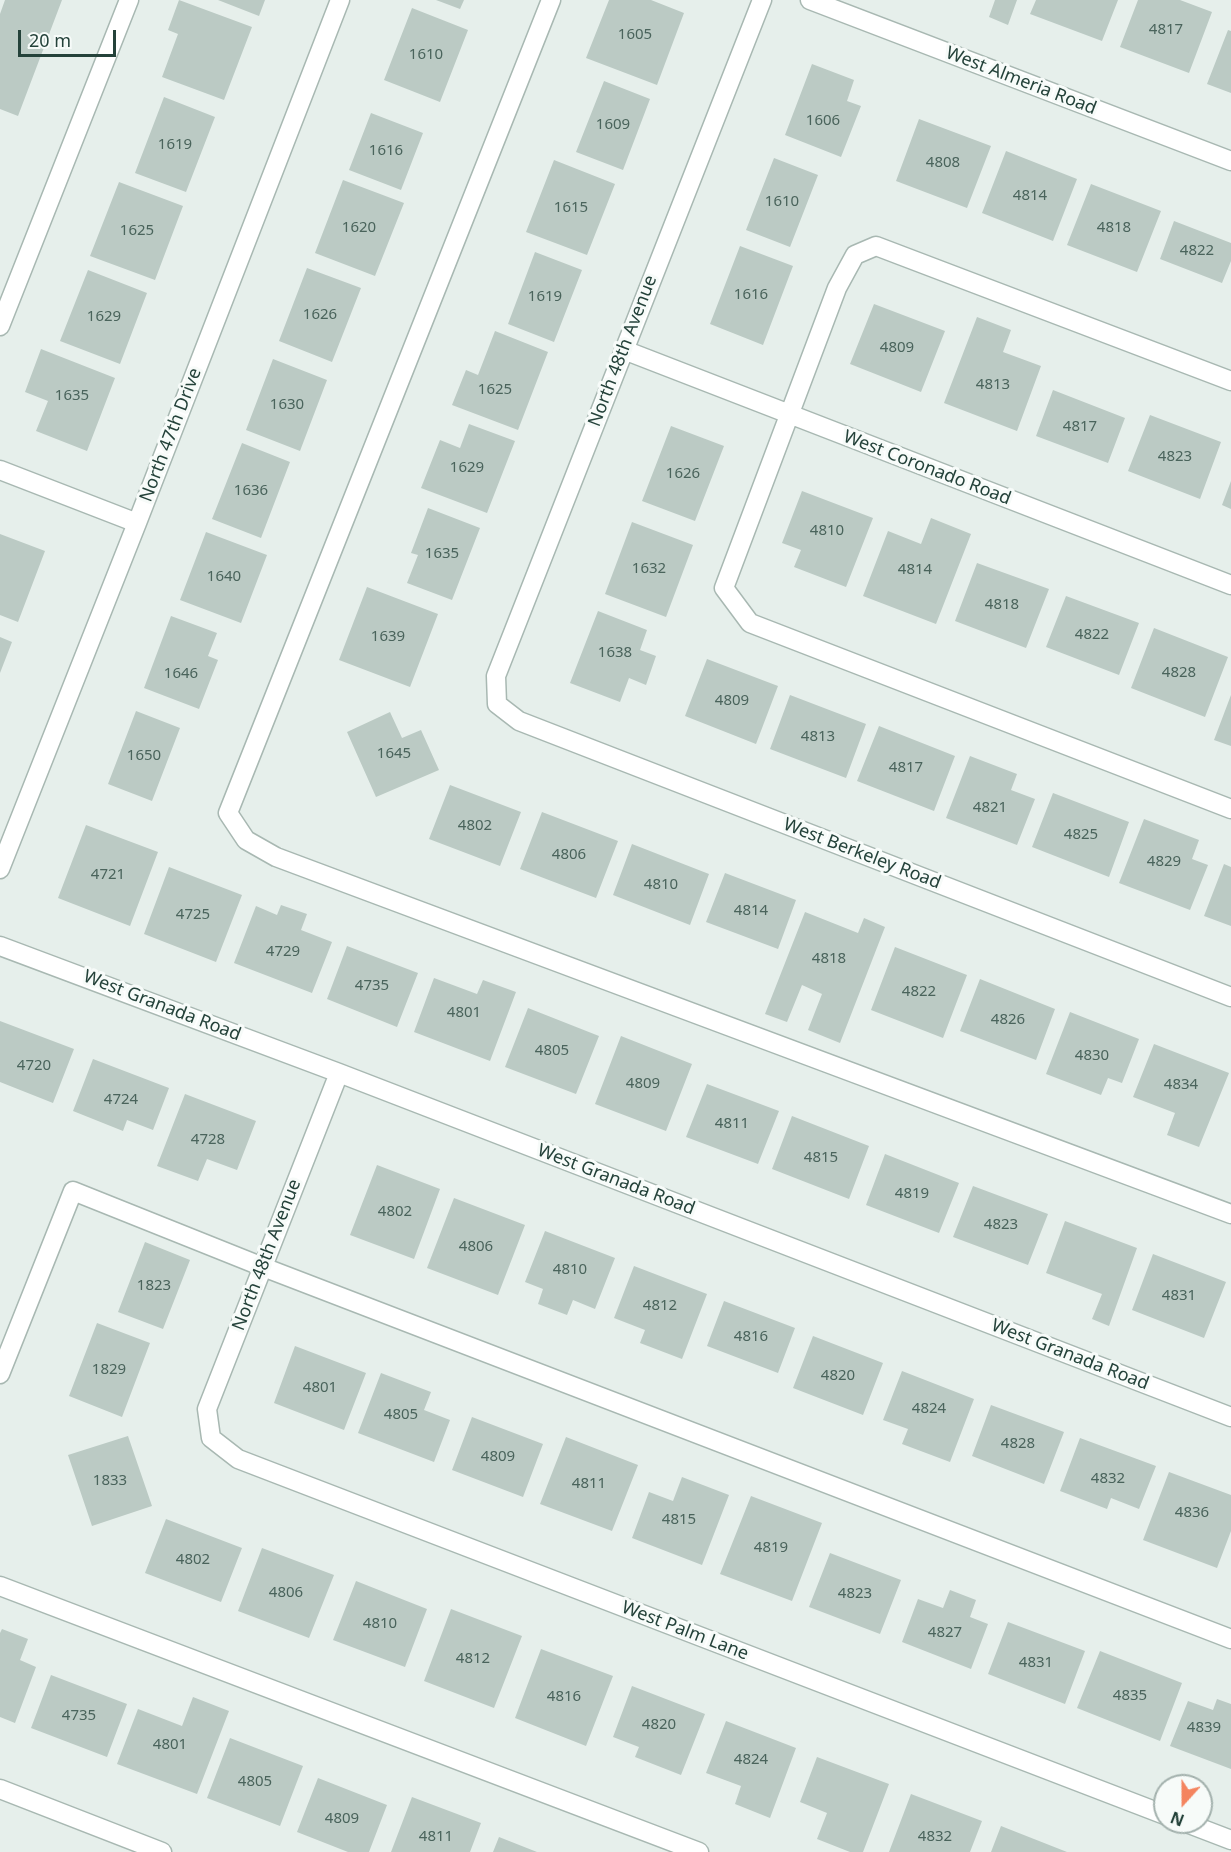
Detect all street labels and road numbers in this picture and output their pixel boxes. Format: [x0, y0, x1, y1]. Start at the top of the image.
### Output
street label: West Almeria Road [943, 42, 1099, 120]
street label: North 48th Avenue [584, 272, 662, 430]
street label: North 47th Drive [136, 365, 206, 505]
street label: West Coronado Road [840, 426, 1014, 510]
street label: West Berkeley Road [780, 814, 944, 894]
street label: West Granada Road [80, 966, 244, 1046]
street label: West Granada Road [534, 1140, 698, 1220]
street label: North 48th Avenue [228, 1176, 306, 1334]
street label: West Granada Road [988, 1315, 1152, 1395]
street label: West Palm Lane [618, 1597, 752, 1665]

